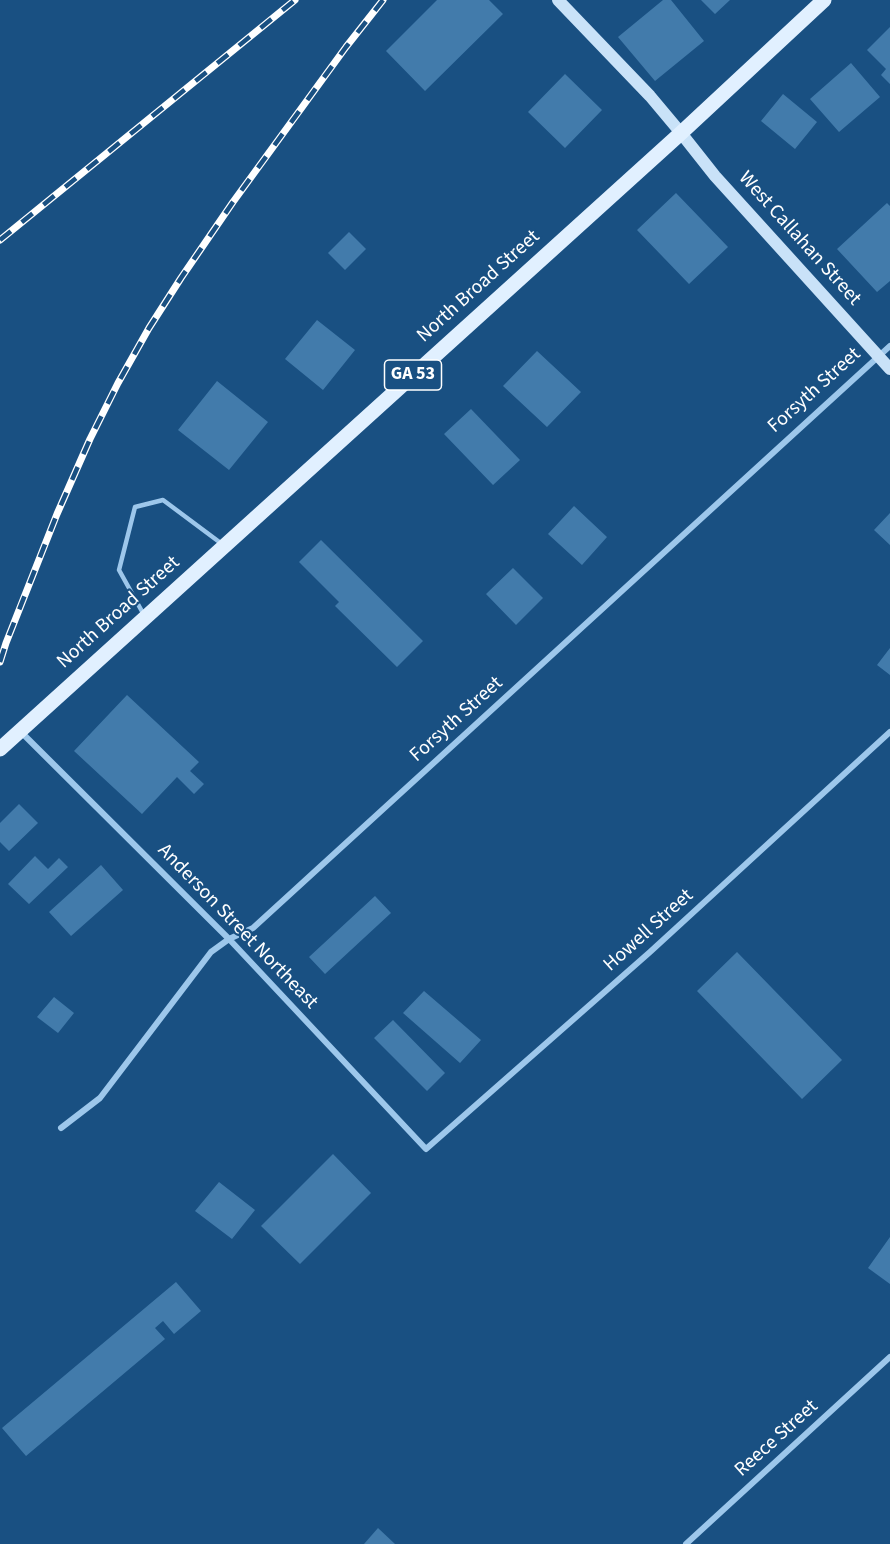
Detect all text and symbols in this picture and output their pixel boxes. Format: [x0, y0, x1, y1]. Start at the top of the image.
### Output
street label: West Callahan Street [732, 167, 866, 311]
street label: North Broad Street [413, 226, 545, 348]
street label: Forsyth Street [764, 343, 866, 439]
road number: GA 53 [384, 360, 442, 390]
street label: North Broad Street [53, 552, 185, 674]
street label: Forsyth Street [406, 672, 508, 768]
street label: Anderson Street Northeast [152, 839, 322, 1015]
street label: Howell Street [599, 884, 699, 978]
street label: Reece Street [730, 1395, 824, 1483]

